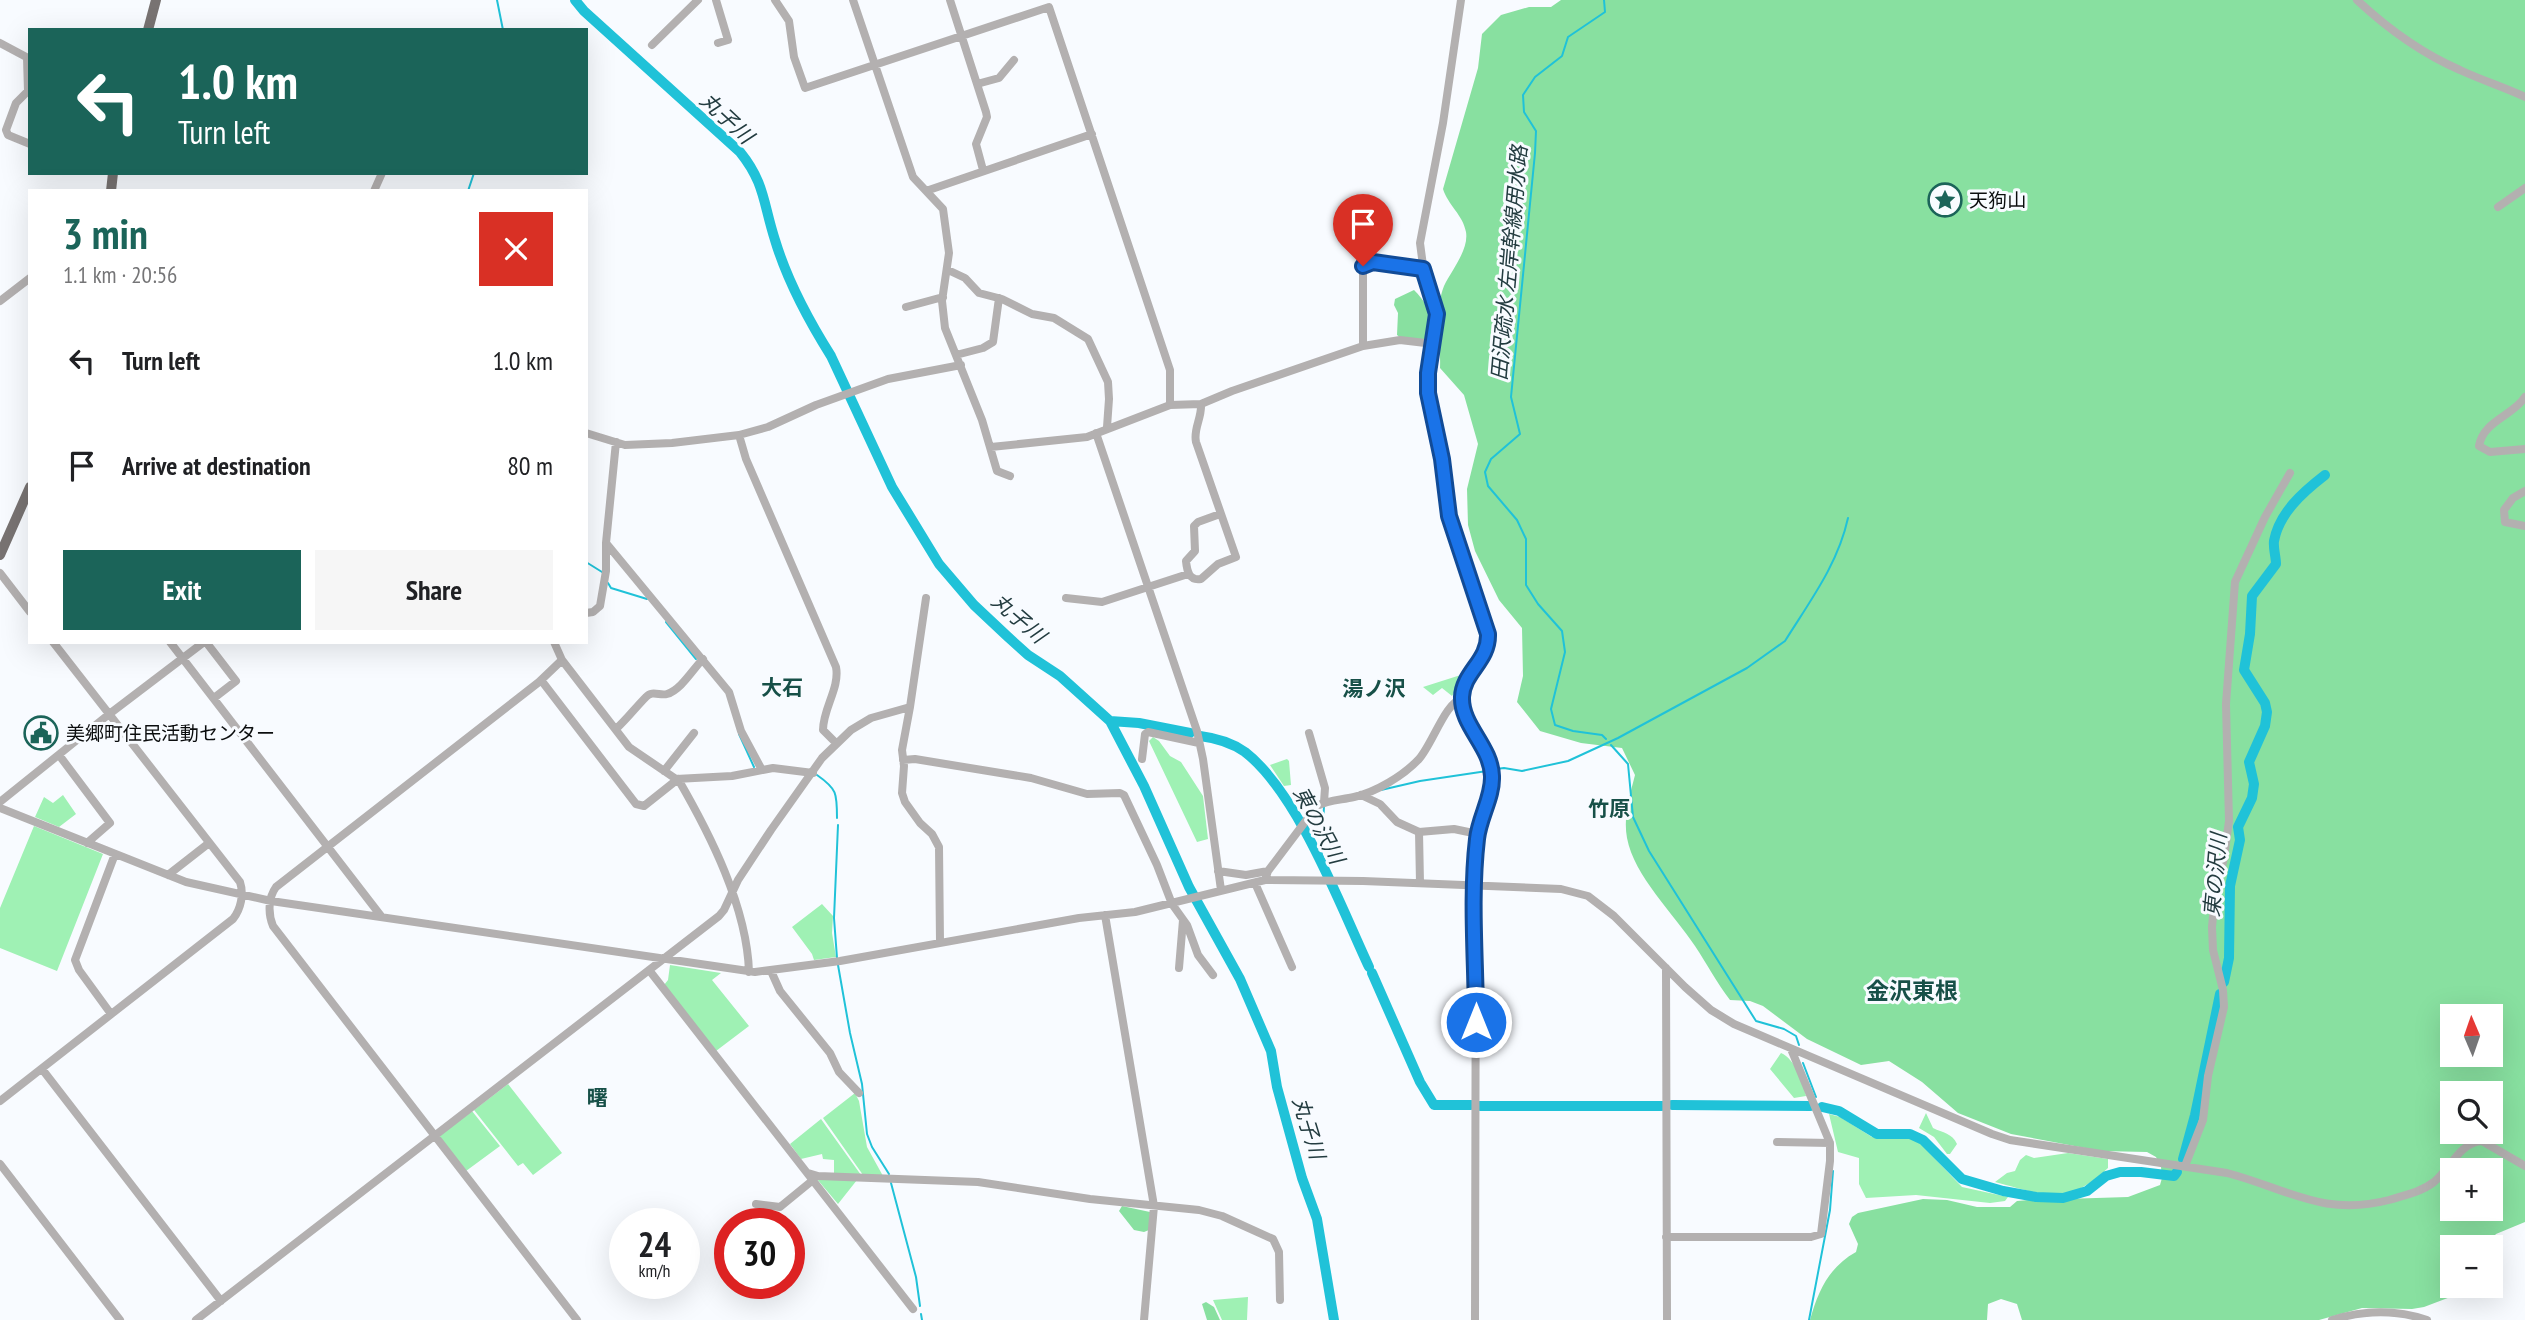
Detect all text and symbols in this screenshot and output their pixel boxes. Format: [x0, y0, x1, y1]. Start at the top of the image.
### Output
text: 1.0 km [178, 49, 298, 113]
icon: left [63, 56, 154, 147]
water label: 丸子川 [695, 87, 761, 151]
text: Turn left [178, 111, 270, 153]
water label: 田沢疏水 左岸幹線用水路 [1485, 143, 1533, 381]
place icon: 天狗山 [1926, 181, 1964, 219]
place label: 天狗山 [1969, 188, 2026, 212]
pin [1333, 194, 1393, 266]
icon: arrive [1344, 205, 1382, 243]
text: 3 min [63, 206, 148, 261]
button: close [479, 212, 553, 286]
text: 1.1 km · 20:56 [63, 260, 177, 289]
icon: left [63, 342, 101, 380]
text: Turn left [122, 344, 200, 377]
text: 1.0 km [492, 344, 553, 377]
icon: arrive [63, 447, 101, 485]
text: Arrive at destination [122, 449, 311, 482]
text: 80 m [507, 449, 553, 482]
button: Exit [63, 550, 301, 630]
button: Share [315, 550, 553, 630]
water label: 丸子川 [986, 587, 1053, 650]
district label: 大石 [761, 674, 803, 701]
district label: 湯ノ沢 [1343, 675, 1406, 702]
public building icon: 美郷町住民活動センター [22, 714, 60, 752]
place label: 美郷町住民活動センター [66, 721, 275, 745]
water label: 東の沢川 [1287, 782, 1352, 870]
district label: 竹原 [1588, 795, 1630, 822]
water label: 東の沢川 [2198, 830, 2232, 918]
district label: 金沢東根 [1866, 976, 1958, 1005]
position arrow [1439, 985, 1513, 1059]
north arrow [2440, 1004, 2502, 1068]
map controls [2440, 1004, 2503, 1298]
button: search [2440, 1081, 2503, 1144]
district label: 曙 [587, 1084, 608, 1111]
water label: 丸子川 [1287, 1094, 1332, 1164]
button: + [2440, 1158, 2503, 1221]
speed limit sign: 30 [714, 1208, 805, 1299]
text: 24 [638, 1221, 671, 1267]
button: − [2440, 1235, 2503, 1298]
text: km/h [639, 1259, 670, 1282]

